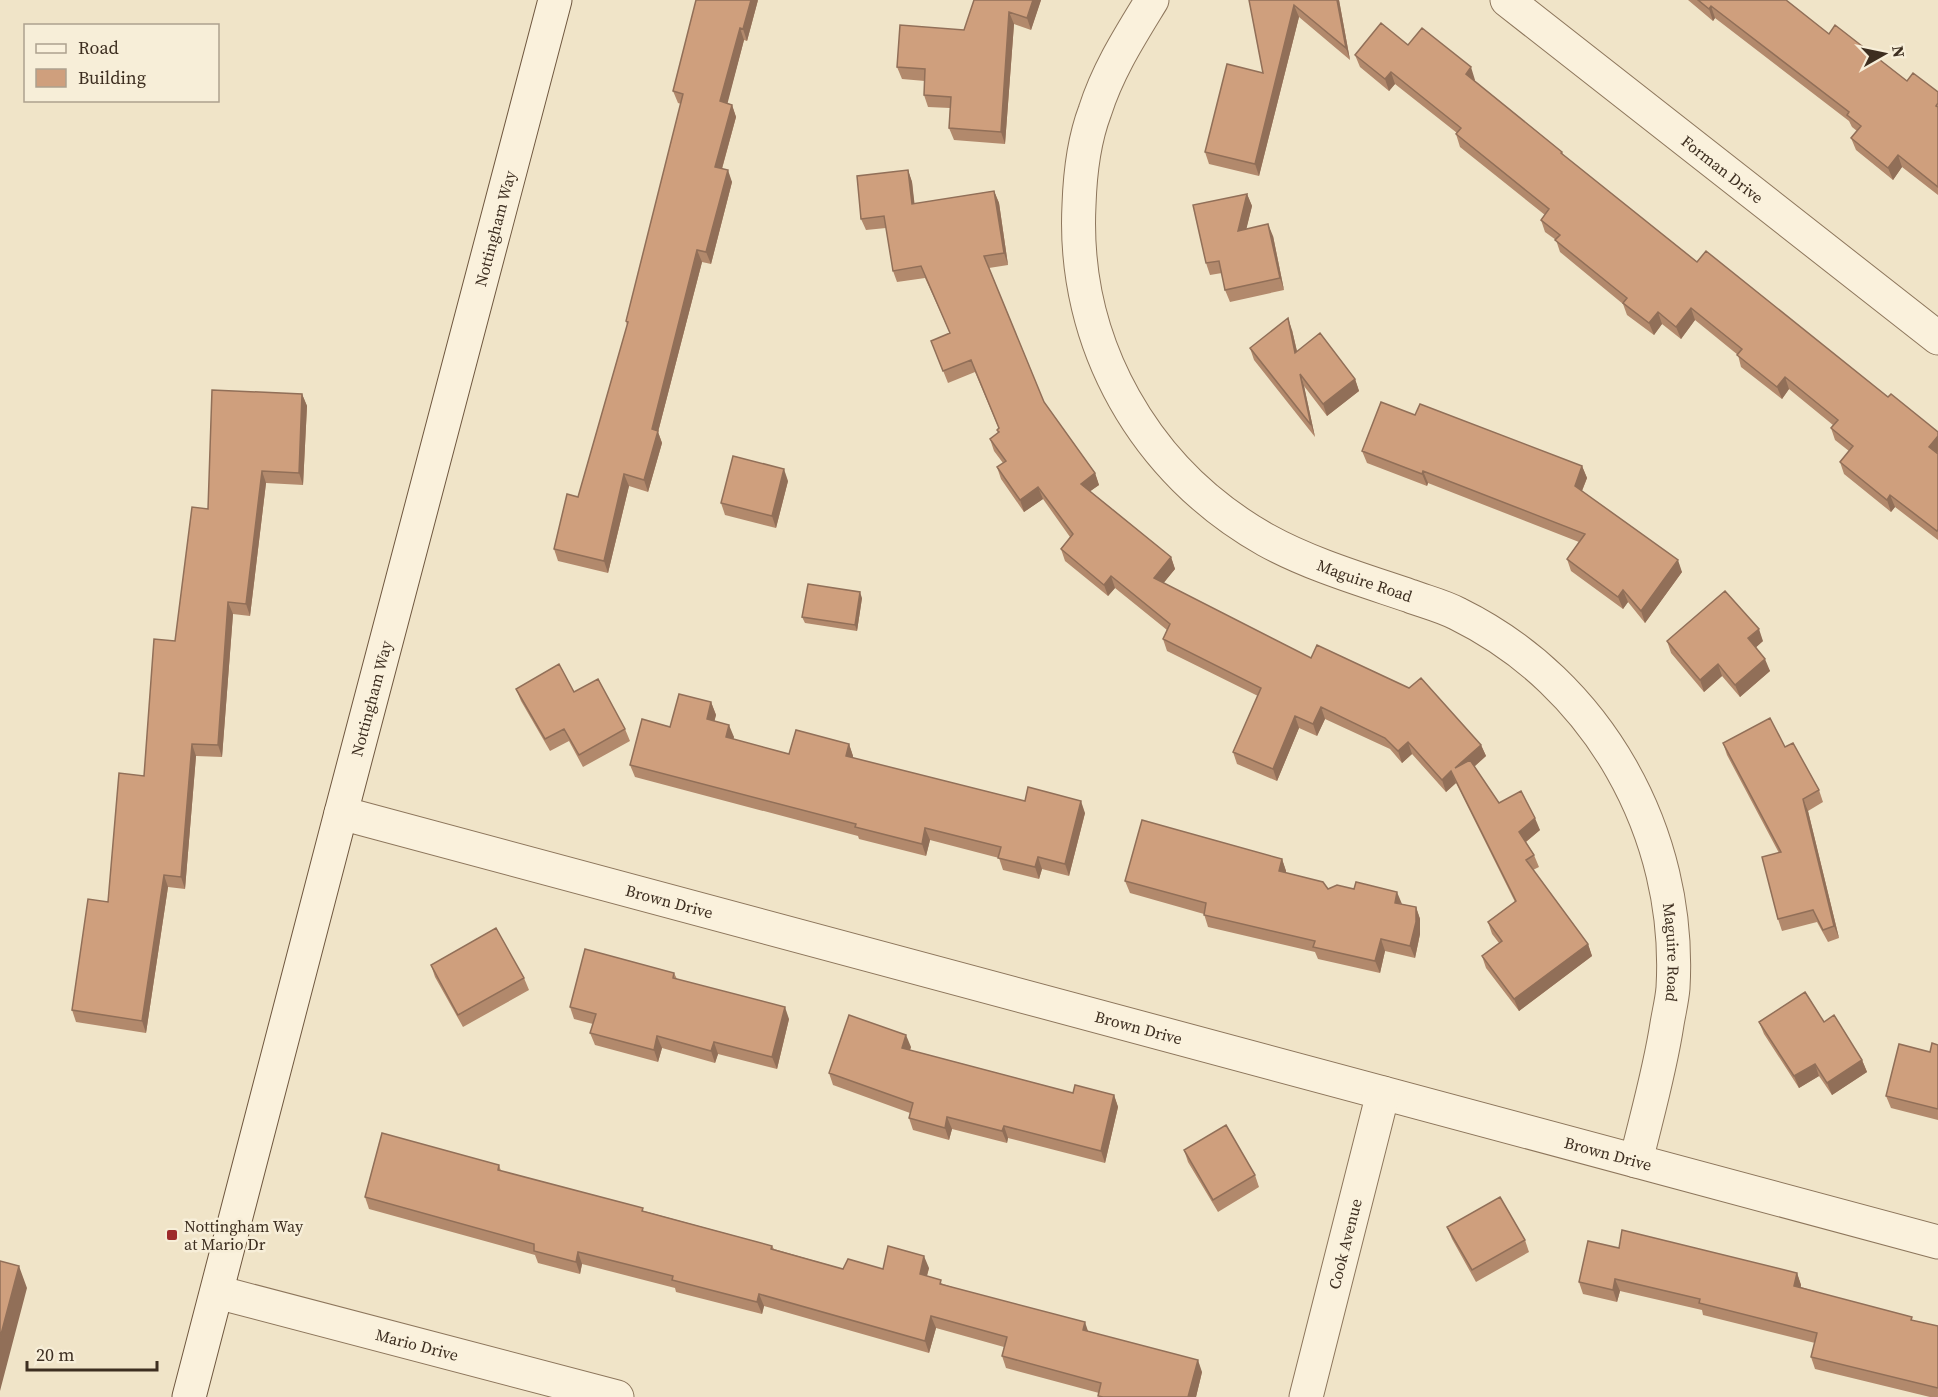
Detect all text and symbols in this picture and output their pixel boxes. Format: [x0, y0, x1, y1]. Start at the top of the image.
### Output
legend [24, 24, 219, 102]
north arrow [1854, 24, 1914, 84]
text: Road [78, 35, 119, 60]
text: N [1887, 44, 1911, 59]
text: Building [78, 65, 146, 90]
street label: Forman Drive [1677, 130, 1768, 208]
street label: Nottingham Way [469, 167, 521, 289]
street label: Maguire Road [1314, 554, 1415, 607]
street label: Nottingham Way [345, 637, 397, 759]
street label: Brown Drive [623, 879, 716, 923]
street label: Maguire Road [1658, 901, 1685, 1003]
street label: Brown Drive [1093, 1005, 1185, 1050]
street label: Brown Drive [1562, 1131, 1654, 1176]
street label: Cook Avenue [1323, 1196, 1367, 1291]
place label: Nottingham Way at Mario Dr [184, 1215, 304, 1255]
marker: Nottingham Way at Mario Dr [165, 1228, 179, 1242]
street label: Mario Drive [373, 1323, 461, 1366]
scale bar [27, 1334, 158, 1372]
text: 20 m [36, 1342, 74, 1367]

